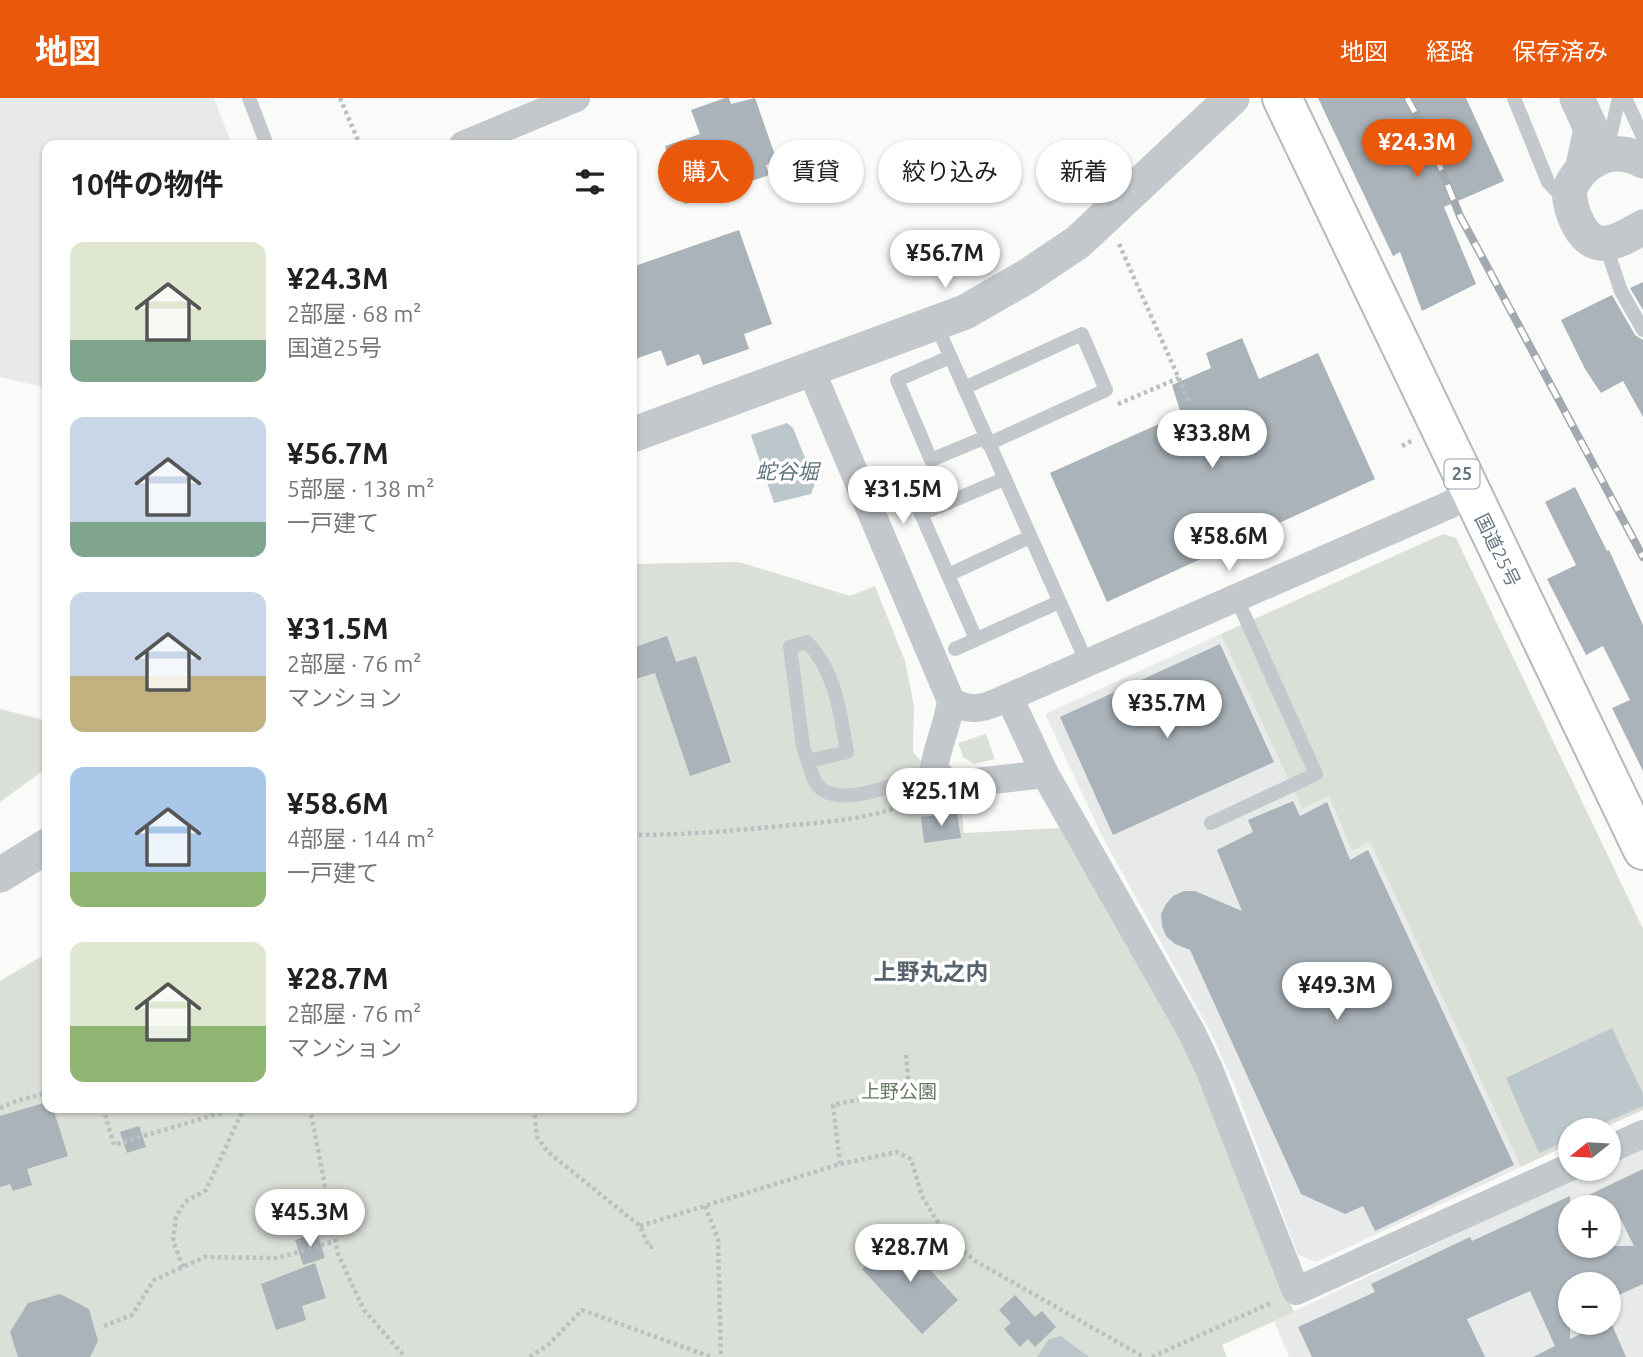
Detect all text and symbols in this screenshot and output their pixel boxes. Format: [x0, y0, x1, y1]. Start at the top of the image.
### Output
text: 地図 [35, 32, 101, 69]
text: 地図 [1340, 38, 1388, 65]
text: 経路 [1426, 38, 1474, 65]
text: 保存済み [1512, 38, 1608, 65]
pin: ¥24.3M [1360, 120, 1474, 179]
text: ¥24.3M [1378, 129, 1456, 154]
chip: 購入 [658, 140, 754, 203]
chip: 賃貸 [768, 140, 864, 203]
chip: 絞り込み [878, 140, 1022, 203]
chip: 新着 [1036, 140, 1132, 203]
icon: filters [571, 163, 609, 201]
text: 10件の物件 [70, 167, 224, 201]
pin: ¥56.7M [888, 230, 1002, 290]
text: ¥56.7M [906, 240, 984, 265]
text: ¥24.3M [287, 261, 389, 295]
icon: home [126, 270, 210, 354]
text: 2部屋 · 68 m² [287, 301, 421, 326]
text: 国道25号 [287, 335, 382, 360]
pin: ¥33.8M [1155, 410, 1269, 470]
text: ¥33.8M [1173, 420, 1251, 445]
text: ¥56.7M [287, 436, 389, 470]
icon: home [126, 445, 210, 529]
water label: 蛇谷堀 [756, 459, 821, 483]
road number: 25 [1444, 460, 1480, 488]
pin: ¥31.5M [846, 466, 960, 526]
text: 5部屋 · 138 m² [287, 476, 434, 501]
text: ¥31.5M [864, 476, 942, 501]
text: 一戸建て [287, 510, 379, 535]
street label: 国道25号 [1471, 510, 1525, 590]
pin: ¥58.6M [1172, 514, 1286, 573]
text: ¥58.6M [1190, 523, 1268, 548]
text: ¥31.5M [287, 611, 389, 645]
icon: home [126, 620, 210, 704]
text: 2部屋 · 76 m² [287, 651, 421, 676]
pin: ¥35.7M [1110, 680, 1224, 740]
text: マンション [287, 685, 402, 710]
text: ¥35.7M [1128, 690, 1206, 715]
pin: ¥25.1M [884, 768, 998, 828]
text: ¥25.1M [902, 778, 980, 803]
text: ¥58.6M [287, 786, 389, 820]
icon: home [126, 795, 210, 879]
text: 4部屋 · 144 m² [287, 826, 434, 851]
text: 一戸建て [287, 860, 379, 885]
district label: 上野丸之内 [874, 959, 989, 984]
text: ¥28.7M [287, 961, 389, 995]
pin: ¥49.3M [1280, 962, 1394, 1022]
icon: home [126, 970, 210, 1054]
text: ¥49.3M [1298, 972, 1376, 997]
text: 2部屋 · 76 m² [287, 1001, 421, 1026]
text: マンション [287, 1035, 402, 1060]
park label: 上野公園 [861, 1080, 937, 1102]
north arrow [1558, 1118, 1620, 1181]
map controls [1558, 1118, 1621, 1335]
pin: ¥45.3M [253, 1190, 367, 1249]
button: + [1558, 1195, 1621, 1258]
text: ¥45.3M [271, 1199, 349, 1224]
pin: ¥28.7M [853, 1224, 967, 1284]
text: ¥28.7M [871, 1234, 949, 1259]
button: − [1558, 1272, 1621, 1335]

